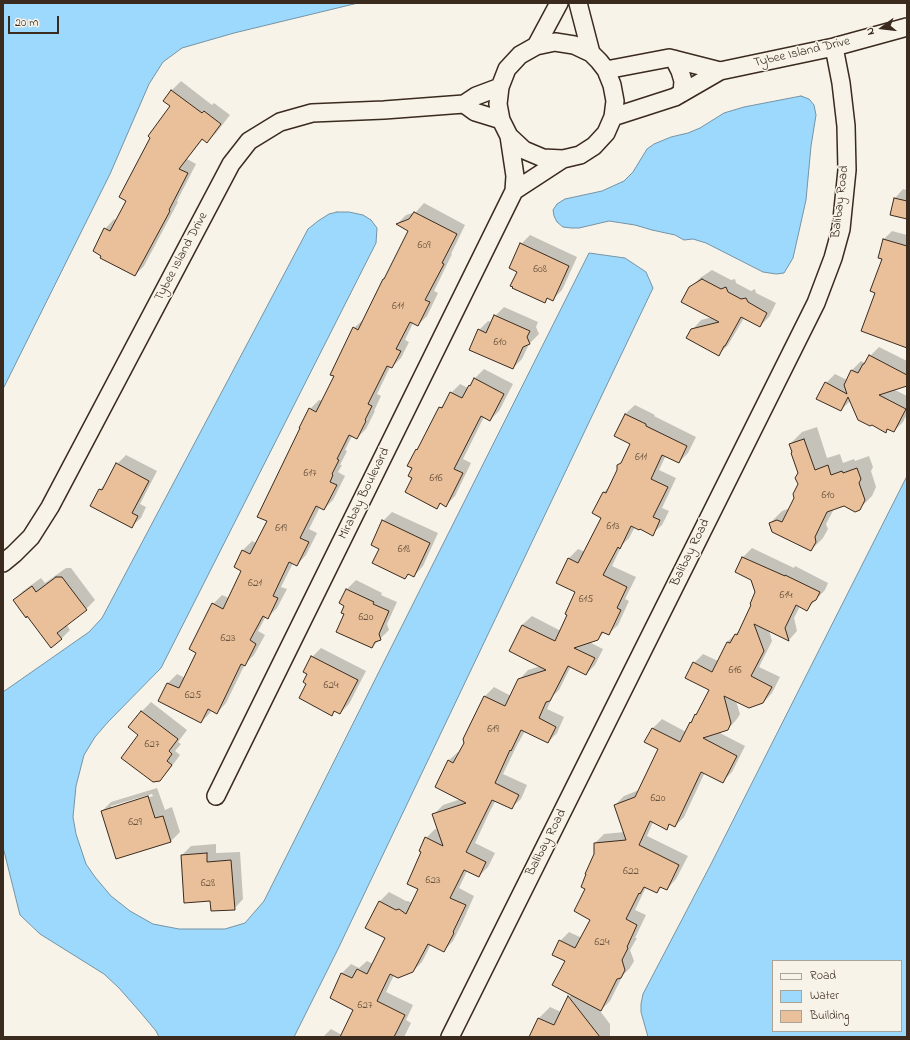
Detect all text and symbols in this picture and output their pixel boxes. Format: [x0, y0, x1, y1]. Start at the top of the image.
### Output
scale bar [10, 8, 61, 34]
north arrow [862, 8, 902, 48]
text: 20 m [15, 14, 38, 32]
text: N [862, 25, 879, 37]
street label: Tybee Island Drive [752, 34, 852, 72]
street label: Balibay Road [829, 165, 853, 239]
street label: Tybee Island Drive [152, 210, 212, 304]
house number: 609 [418, 239, 430, 253]
house number: 608 [533, 263, 547, 277]
house number: 611 [392, 300, 404, 314]
house number: 610 [493, 336, 507, 350]
street label: Mirabay Boulevard [336, 446, 394, 542]
house number: 611 [635, 451, 647, 465]
house number: 617 [304, 467, 316, 481]
house number: 616 [429, 472, 443, 486]
house number: 610 [821, 489, 835, 503]
street label: Balibay Road [668, 517, 714, 589]
house number: 613 [607, 520, 619, 534]
house number: 619 [275, 522, 287, 536]
house number: 618 [398, 543, 410, 557]
house number: 621 [248, 577, 262, 591]
house number: 614 [780, 589, 792, 603]
house number: 615 [579, 593, 593, 607]
house number: 620 [358, 611, 374, 625]
house number: 623 [221, 632, 235, 646]
house number: 616 [728, 664, 742, 678]
house number: 624 [324, 679, 338, 693]
house number: 625 [185, 689, 201, 703]
house number: 619 [487, 723, 499, 737]
house number: 627 [145, 738, 159, 752]
house number: 620 [650, 792, 666, 806]
street label: Balibay Road [523, 807, 571, 879]
house number: 629 [128, 816, 142, 830]
house number: 622 [623, 865, 639, 879]
house number: 623 [426, 874, 440, 888]
house number: 628 [201, 877, 215, 891]
house number: 624 [595, 936, 609, 950]
legend [772, 960, 902, 1032]
text: Road [810, 967, 836, 985]
text: Water [810, 987, 839, 1005]
house number: 627 [358, 999, 372, 1013]
text: Building [810, 1007, 849, 1025]

